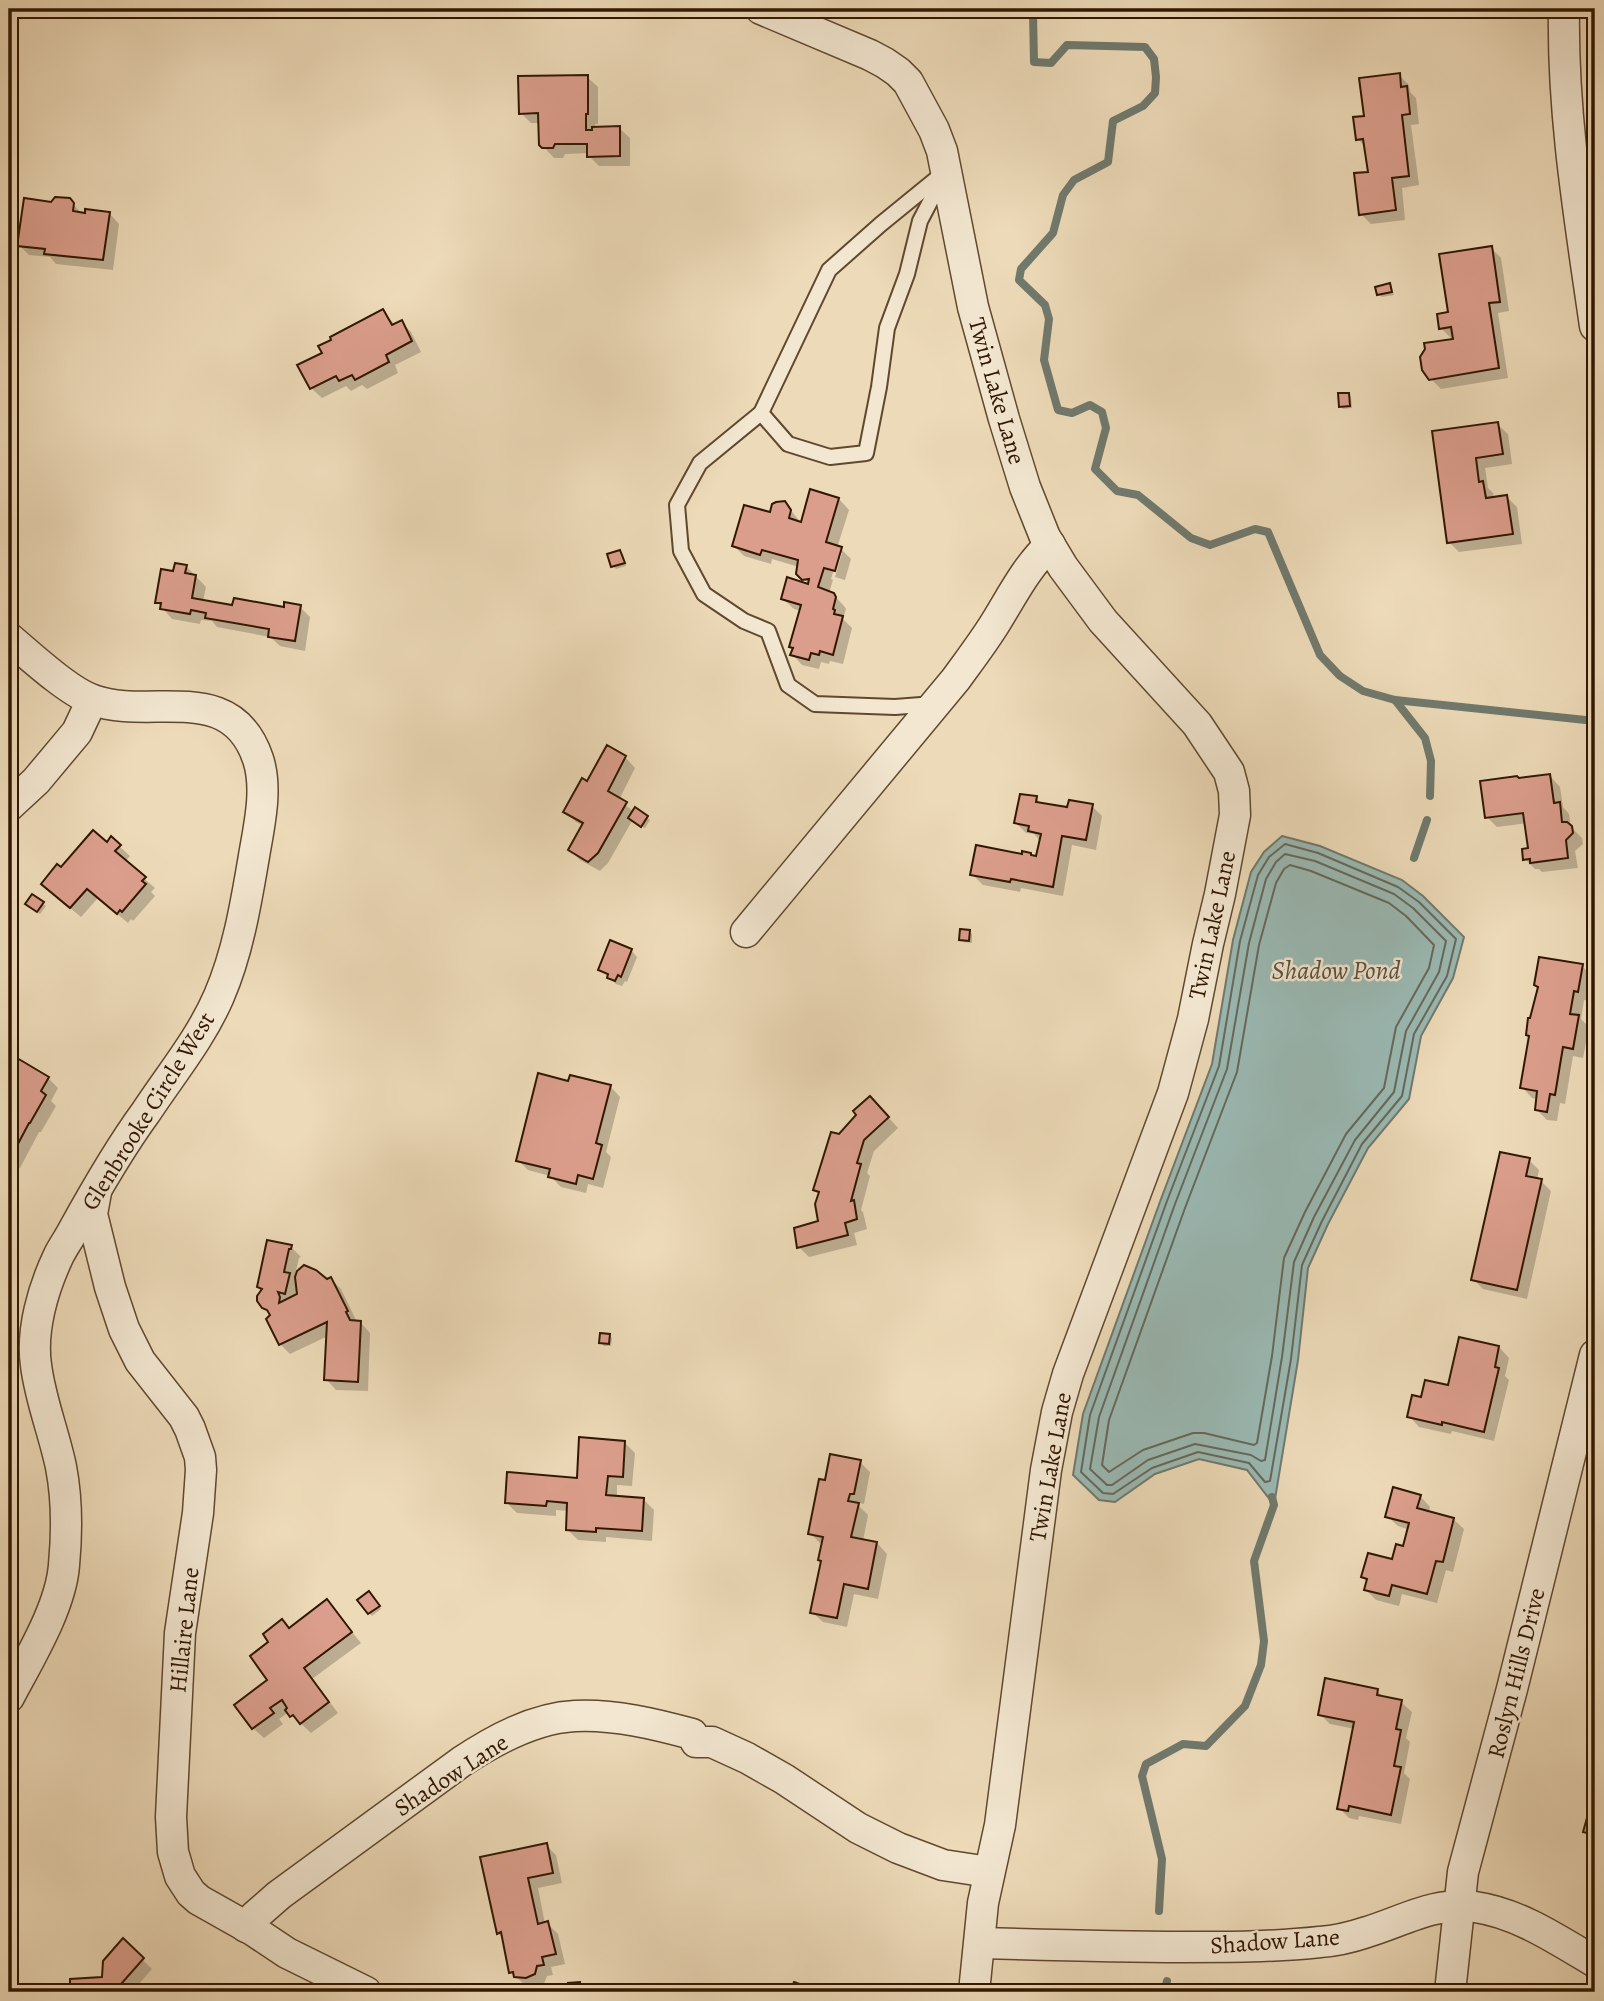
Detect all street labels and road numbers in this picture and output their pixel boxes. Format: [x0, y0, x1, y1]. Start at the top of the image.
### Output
street label: Twin Lake Lane [961, 314, 1033, 468]
street label: Twin Lake Lane [1181, 848, 1243, 1002]
street label: Glenbrooke Circle West [74, 1006, 222, 1216]
street label: Twin Lake Lane [1021, 1390, 1079, 1544]
street label: Hillaire Lane [162, 1566, 206, 1694]
street label: Roslyn Hills Drive [1479, 1584, 1553, 1762]
street label: Shadow Lane [388, 1726, 514, 1824]
street label: Shadow Lane [1209, 1921, 1341, 1961]

